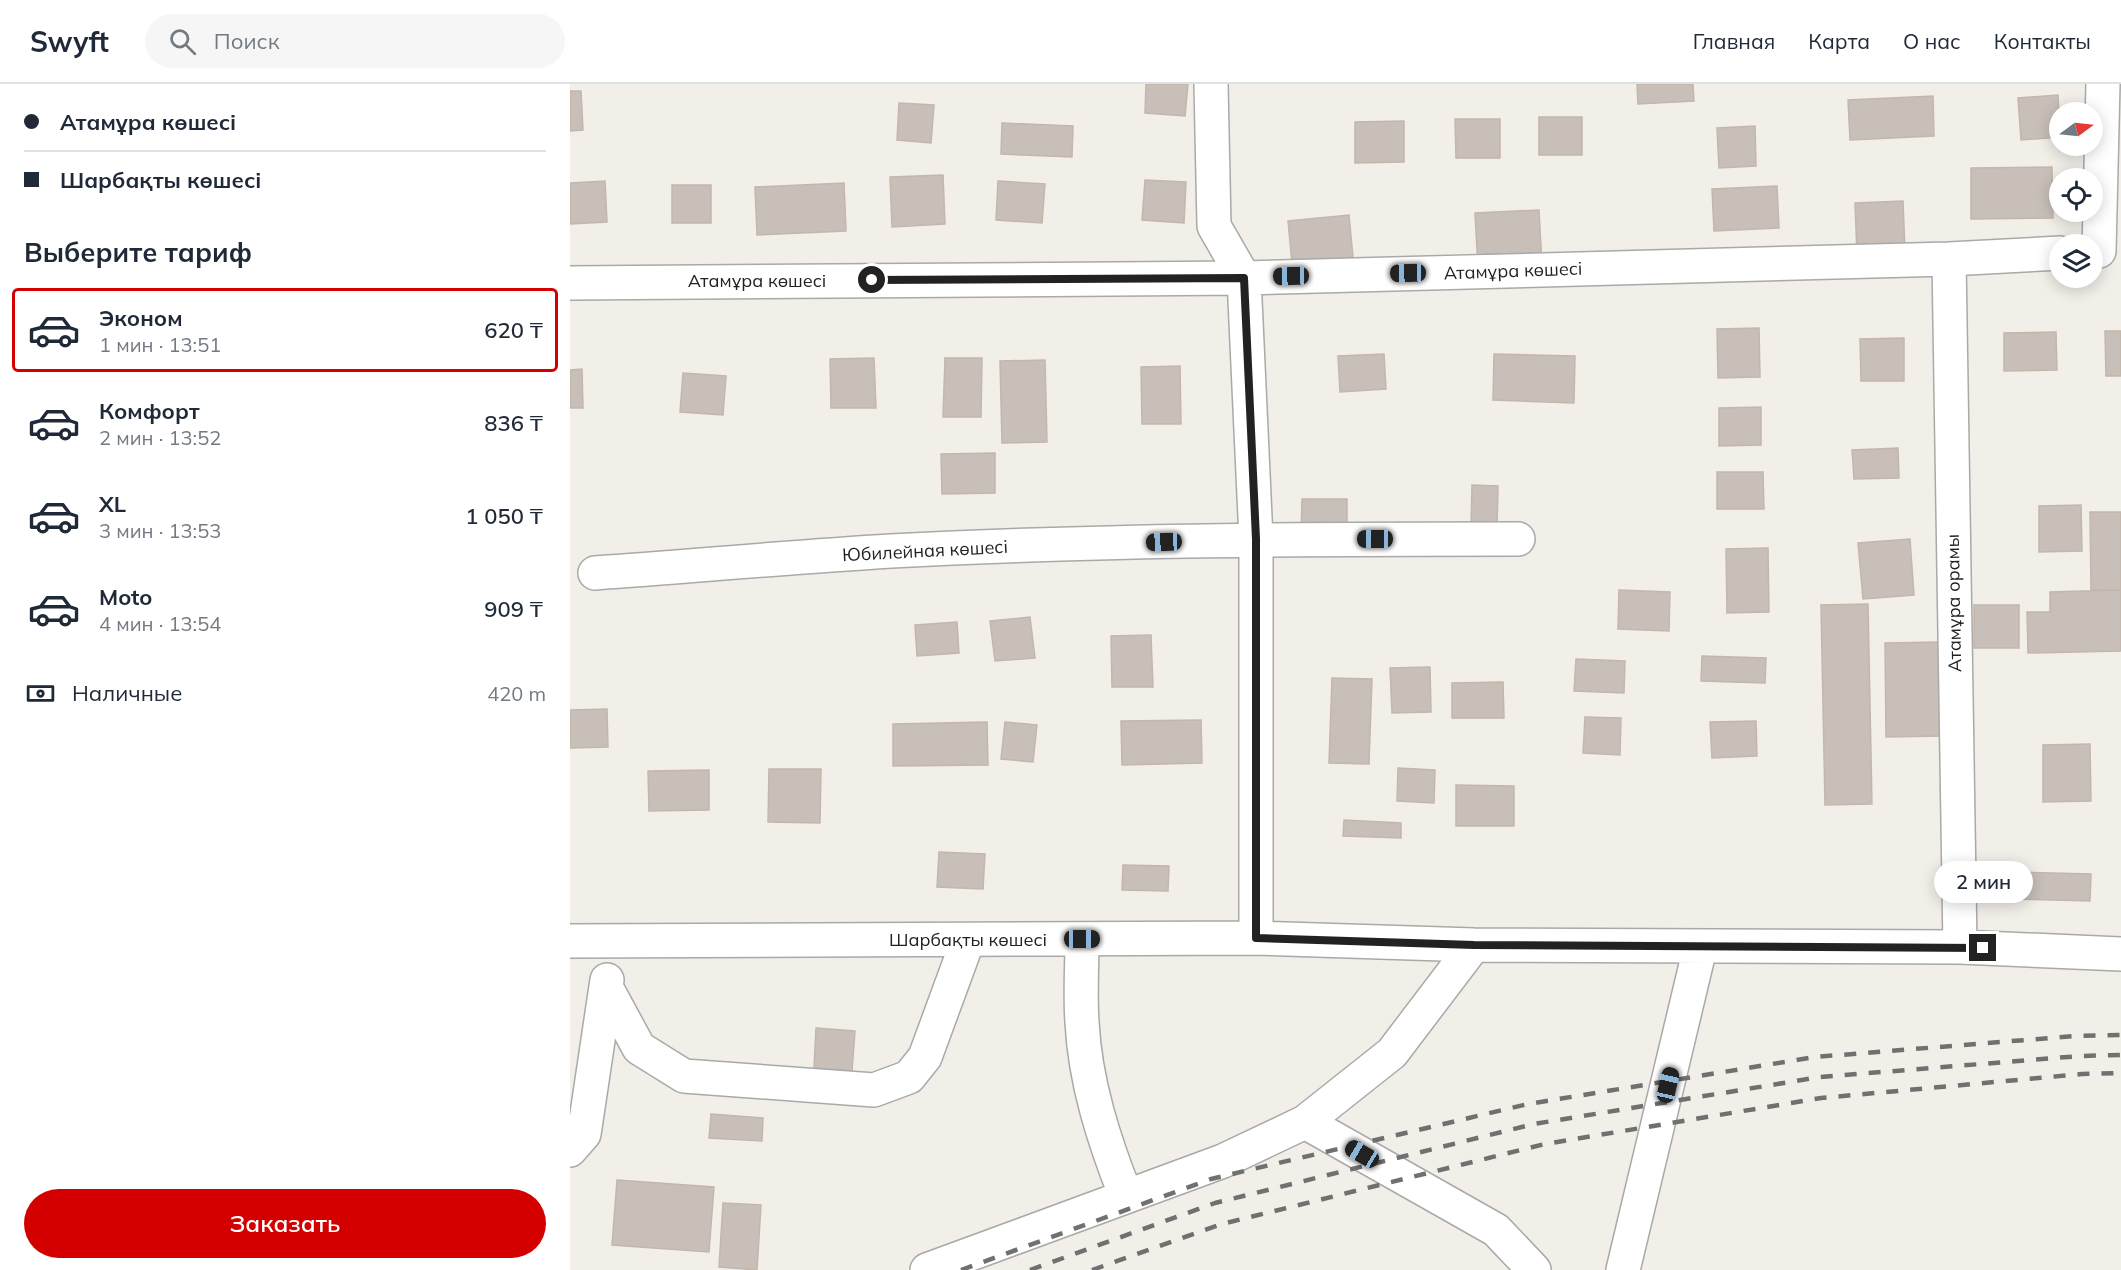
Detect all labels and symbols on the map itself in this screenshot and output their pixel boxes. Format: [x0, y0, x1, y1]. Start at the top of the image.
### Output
north arrow [2049, 102, 2103, 156]
street label: Атамұра көшесі [1443, 257, 1583, 284]
car [1390, 264, 1426, 282]
route start [858, 266, 885, 293]
car [1273, 267, 1309, 285]
street label: Атамұра көшесі [688, 269, 826, 292]
car [1357, 530, 1393, 548]
car [1146, 532, 1182, 552]
street label: Атамұра орамы [1941, 534, 1966, 672]
street label: Юбилейная көшесі [842, 535, 1008, 566]
callout: 2 мин [1934, 861, 2032, 903]
street label: Шарбақты көшесі [889, 928, 1047, 951]
car [1064, 930, 1100, 948]
route end [1969, 934, 1996, 961]
car [1655, 1065, 1681, 1105]
car [1342, 1137, 1382, 1171]

